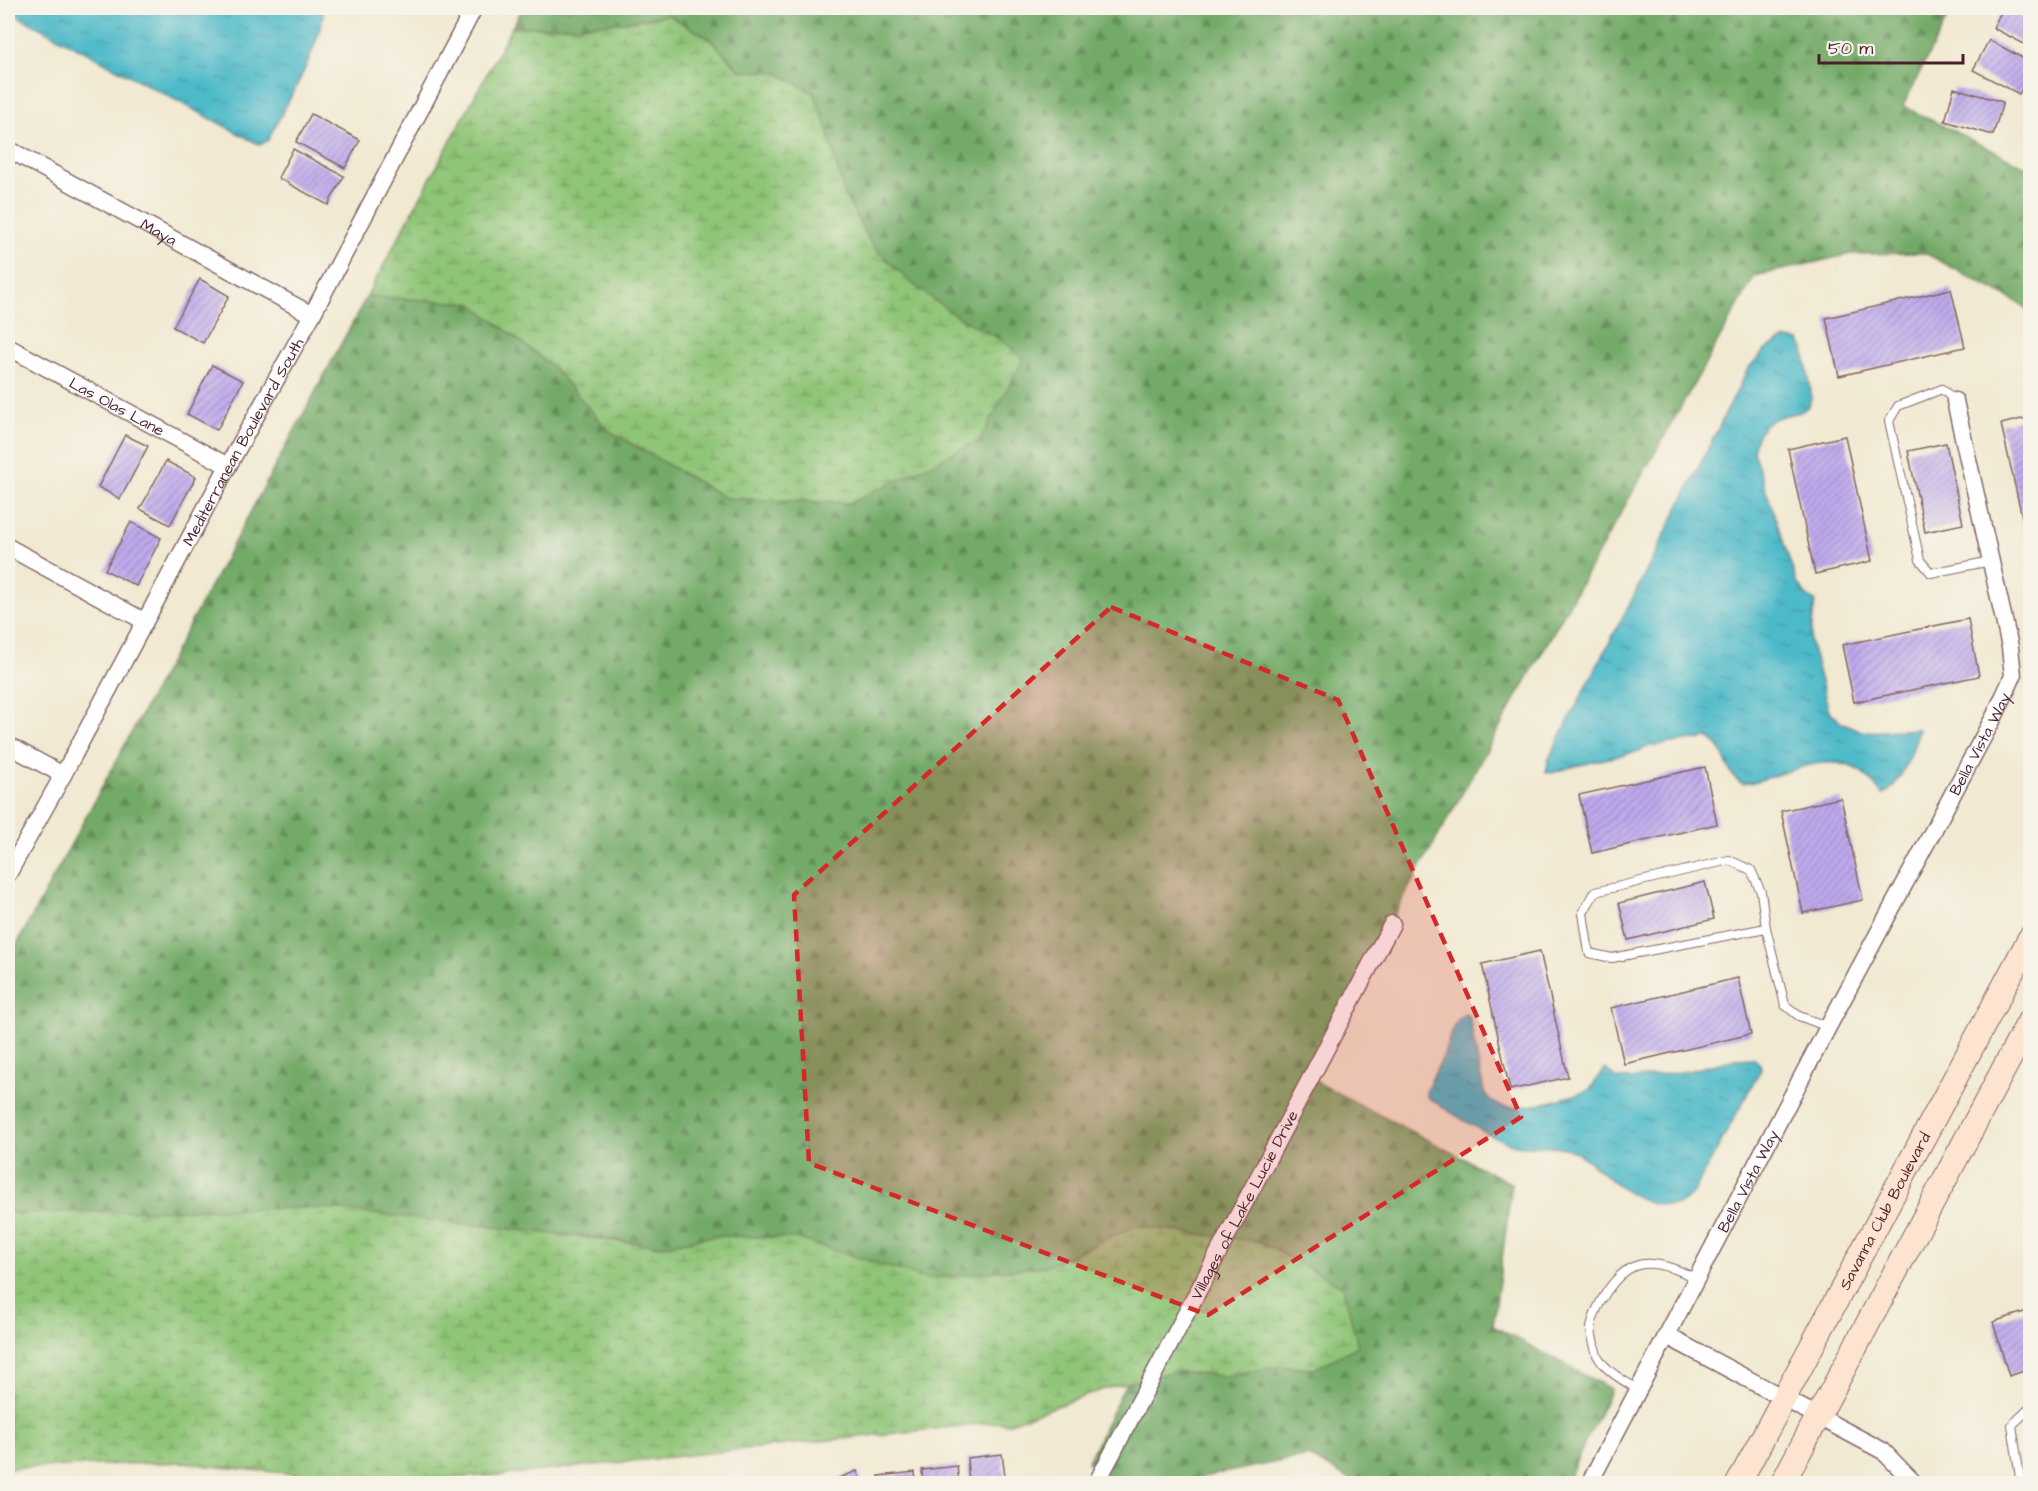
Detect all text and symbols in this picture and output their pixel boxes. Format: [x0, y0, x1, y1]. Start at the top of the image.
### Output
scale bar [1819, 27, 1963, 65]
text: 50 m [1828, 36, 1873, 61]
street label: Maya [136, 213, 181, 251]
street label: Mediterranean Boulevard South [177, 334, 309, 550]
street label: Las Olas Lane [65, 372, 168, 442]
street label: Bella Vista Way [1944, 689, 2017, 799]
street label: Villages of Lake Lucie Drive [1185, 1106, 1304, 1304]
street label: Bella Vista Way [1712, 1126, 1785, 1237]
street label: Savanna Club Boulevard [1834, 1128, 1936, 1294]

